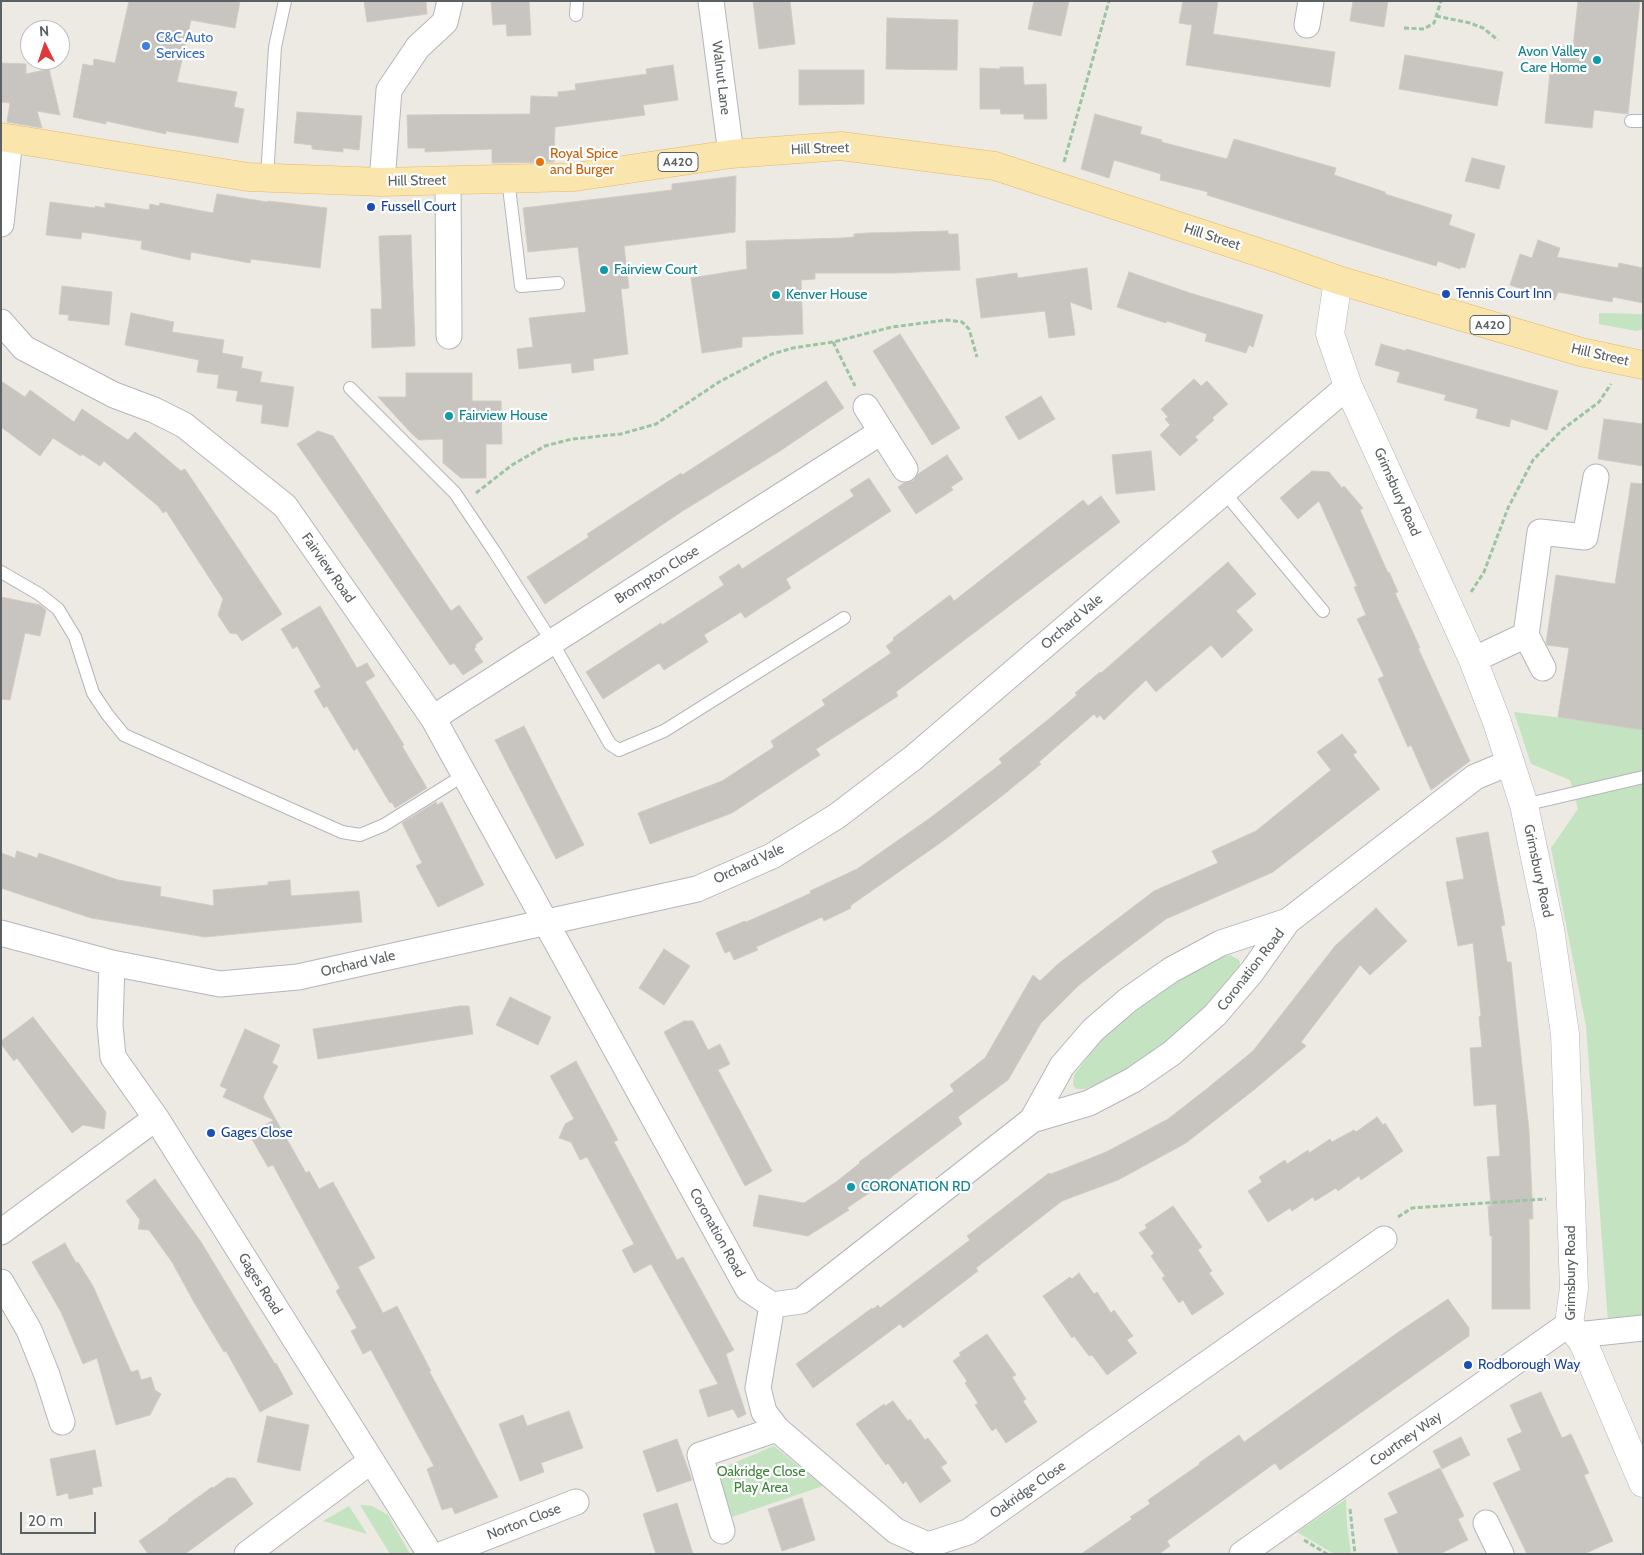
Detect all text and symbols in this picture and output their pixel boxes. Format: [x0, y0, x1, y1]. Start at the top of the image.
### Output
north arrow [20, 20, 70, 70]
text: N [38, 22, 50, 40]
place label: C&C Auto Services [156, 30, 213, 62]
marker: C&C Auto Services [140, 40, 152, 52]
street label: Walnut Lane [708, 40, 734, 116]
place label: Avon Valley Care Home [1518, 44, 1587, 76]
marker: Avon Valley Care Home [1591, 54, 1603, 66]
street label: Hill Street [790, 140, 850, 158]
place label: Royal Spice and Burger [550, 146, 618, 178]
road number: A420 [658, 152, 698, 172]
marker: Royal Spice and Burger [534, 156, 546, 168]
street label: Hill Street [388, 172, 446, 190]
place label: Fussell Court [381, 199, 456, 215]
marker: Fussell Court [365, 201, 377, 213]
street label: Hill Street [1182, 220, 1242, 254]
place label: Fairview Court [614, 262, 698, 278]
marker: Fairview Court [598, 264, 610, 276]
place label: Tennis Court Inn [1456, 286, 1552, 302]
place label: Kenver House [786, 287, 867, 303]
marker: Tennis Court Inn [1440, 288, 1452, 300]
marker: Kenver House [770, 289, 782, 301]
road number: A420 [1470, 316, 1510, 334]
street label: Hill Street [1570, 340, 1630, 370]
place label: Fairview House [459, 408, 548, 424]
marker: Fairview House [443, 410, 455, 422]
street label: Grimsbury Road [1370, 445, 1424, 539]
street label: Fairview Road [298, 530, 358, 606]
street label: Brompton Close [612, 542, 702, 608]
street label: Orchard Vale [1038, 591, 1106, 653]
street label: Grimsbury Road [1520, 823, 1556, 919]
street label: Orchard Vale [711, 840, 787, 888]
street label: Coronation Road [1214, 926, 1288, 1014]
street label: Orchard Vale [319, 947, 397, 981]
place label: Gages Close [221, 1125, 293, 1141]
marker: Gages Close [205, 1127, 217, 1139]
place label: CORONATION RD [861, 1179, 971, 1195]
marker: CORONATION RD [845, 1181, 857, 1193]
street label: Coronation Road [686, 1186, 748, 1280]
street label: Grimsbury Road [1563, 1226, 1579, 1320]
street label: Gages Road [234, 1250, 286, 1318]
place label: Rodborough Way [1478, 1357, 1580, 1373]
marker: Rodborough Way [1462, 1359, 1474, 1371]
street label: Courtney Way [1367, 1408, 1445, 1470]
street label: Oakridge Close [987, 1458, 1069, 1522]
park label: Oakridge Close Play Area [717, 1464, 805, 1496]
street label: Norton Close [485, 1500, 563, 1544]
scale bar [22, 1502, 99, 1534]
text: 20 m [28, 1512, 63, 1530]

